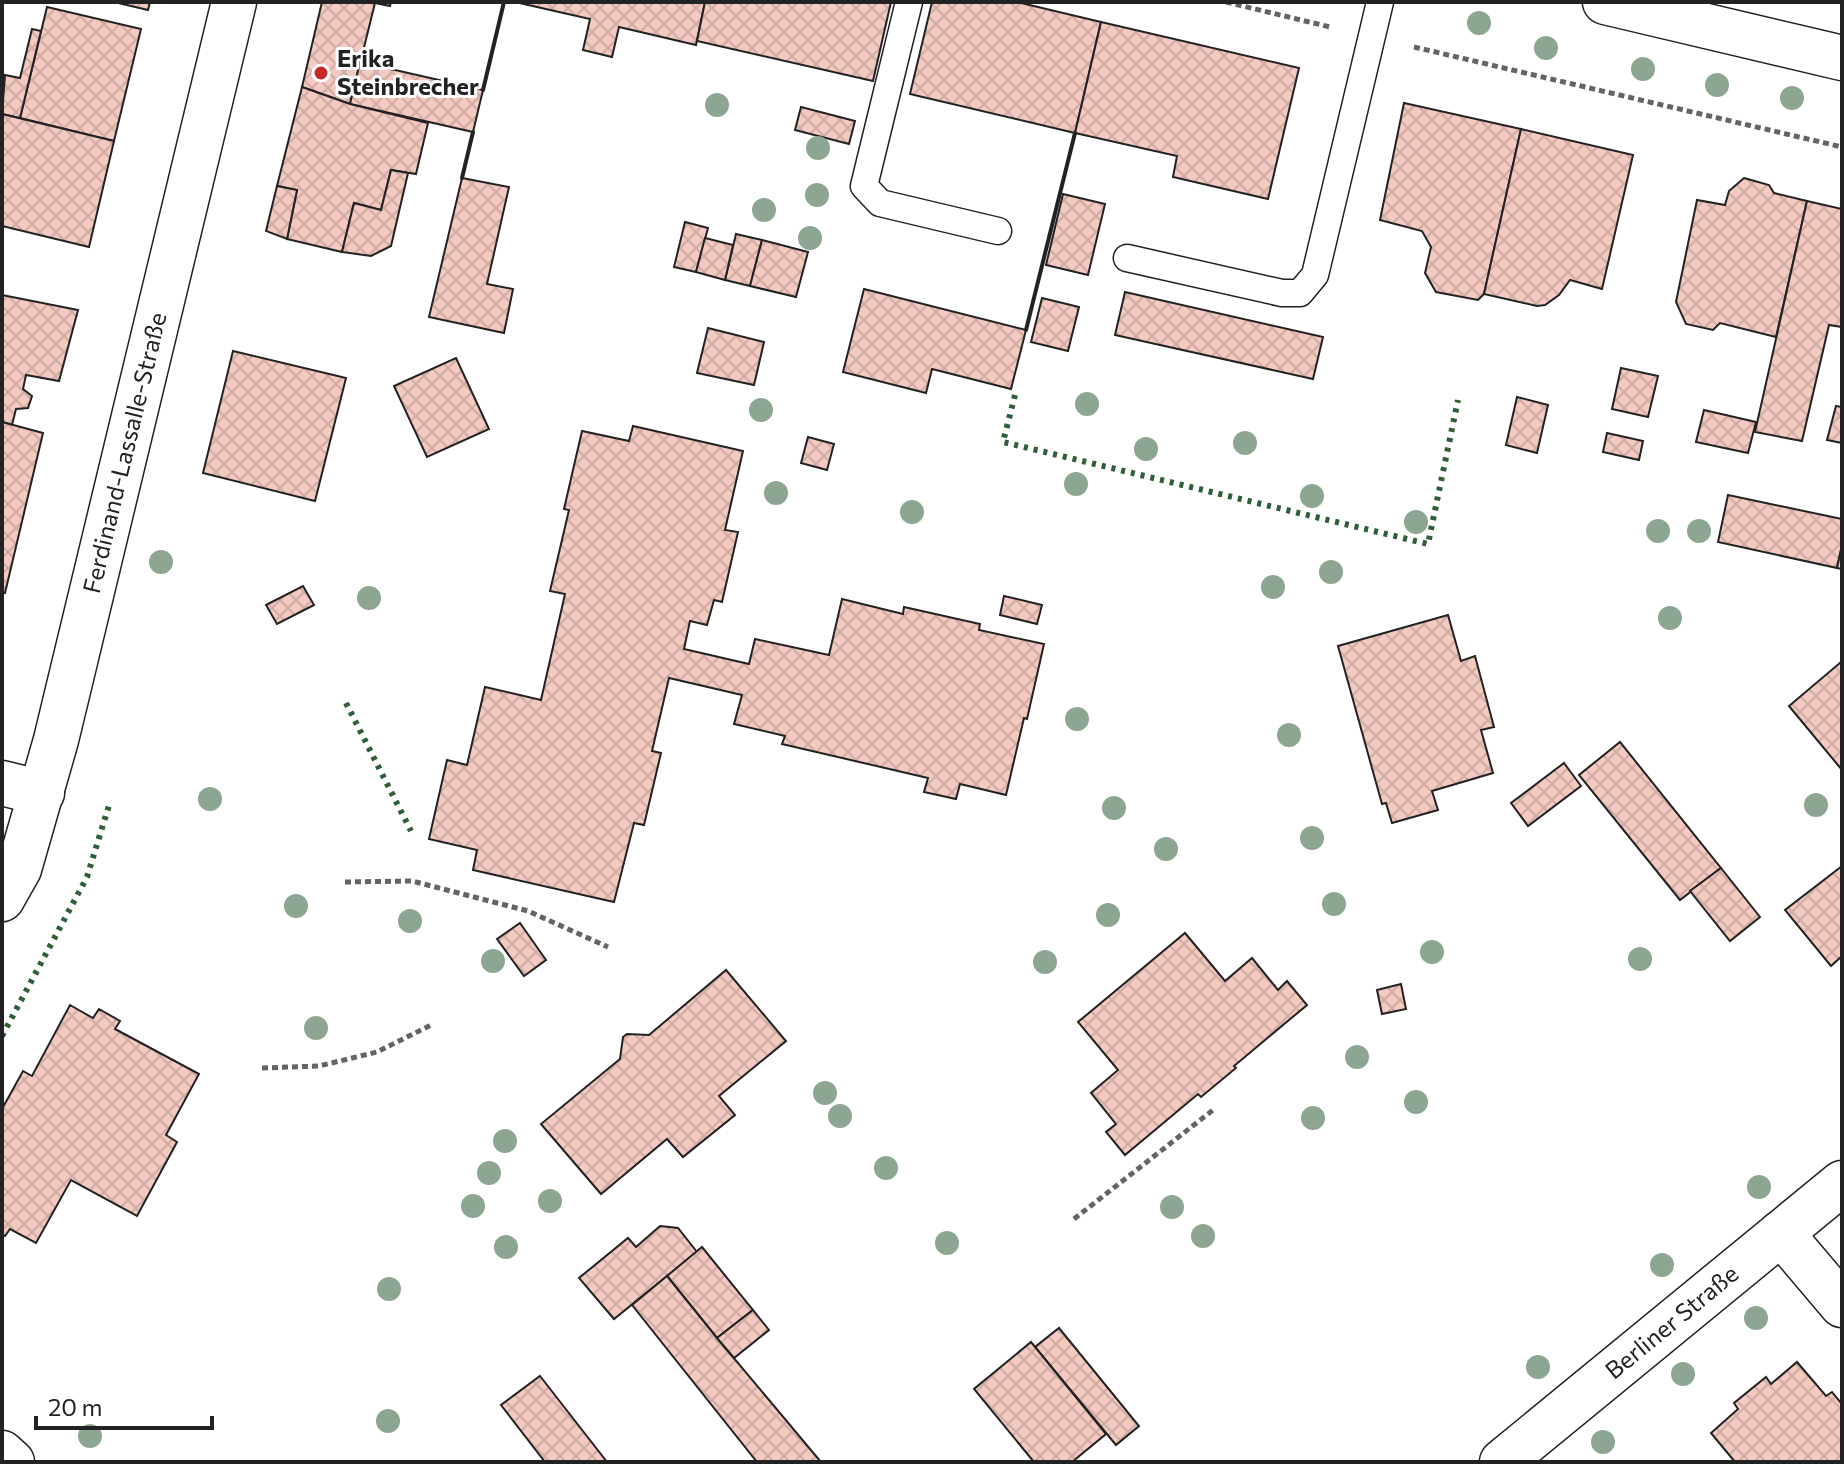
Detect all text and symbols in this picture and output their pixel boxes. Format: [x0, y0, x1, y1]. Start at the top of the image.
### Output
place label: Erika Steinbrecher [337, 43, 479, 100]
marker: Erika Steinbrecher [312, 64, 330, 82]
street label: Ferdinand-Lassalle-Straße [76, 309, 172, 596]
street label: Berliner Straße [1599, 1258, 1744, 1384]
scale bar [36, 1380, 212, 1430]
text: 20 m [48, 1392, 102, 1421]

